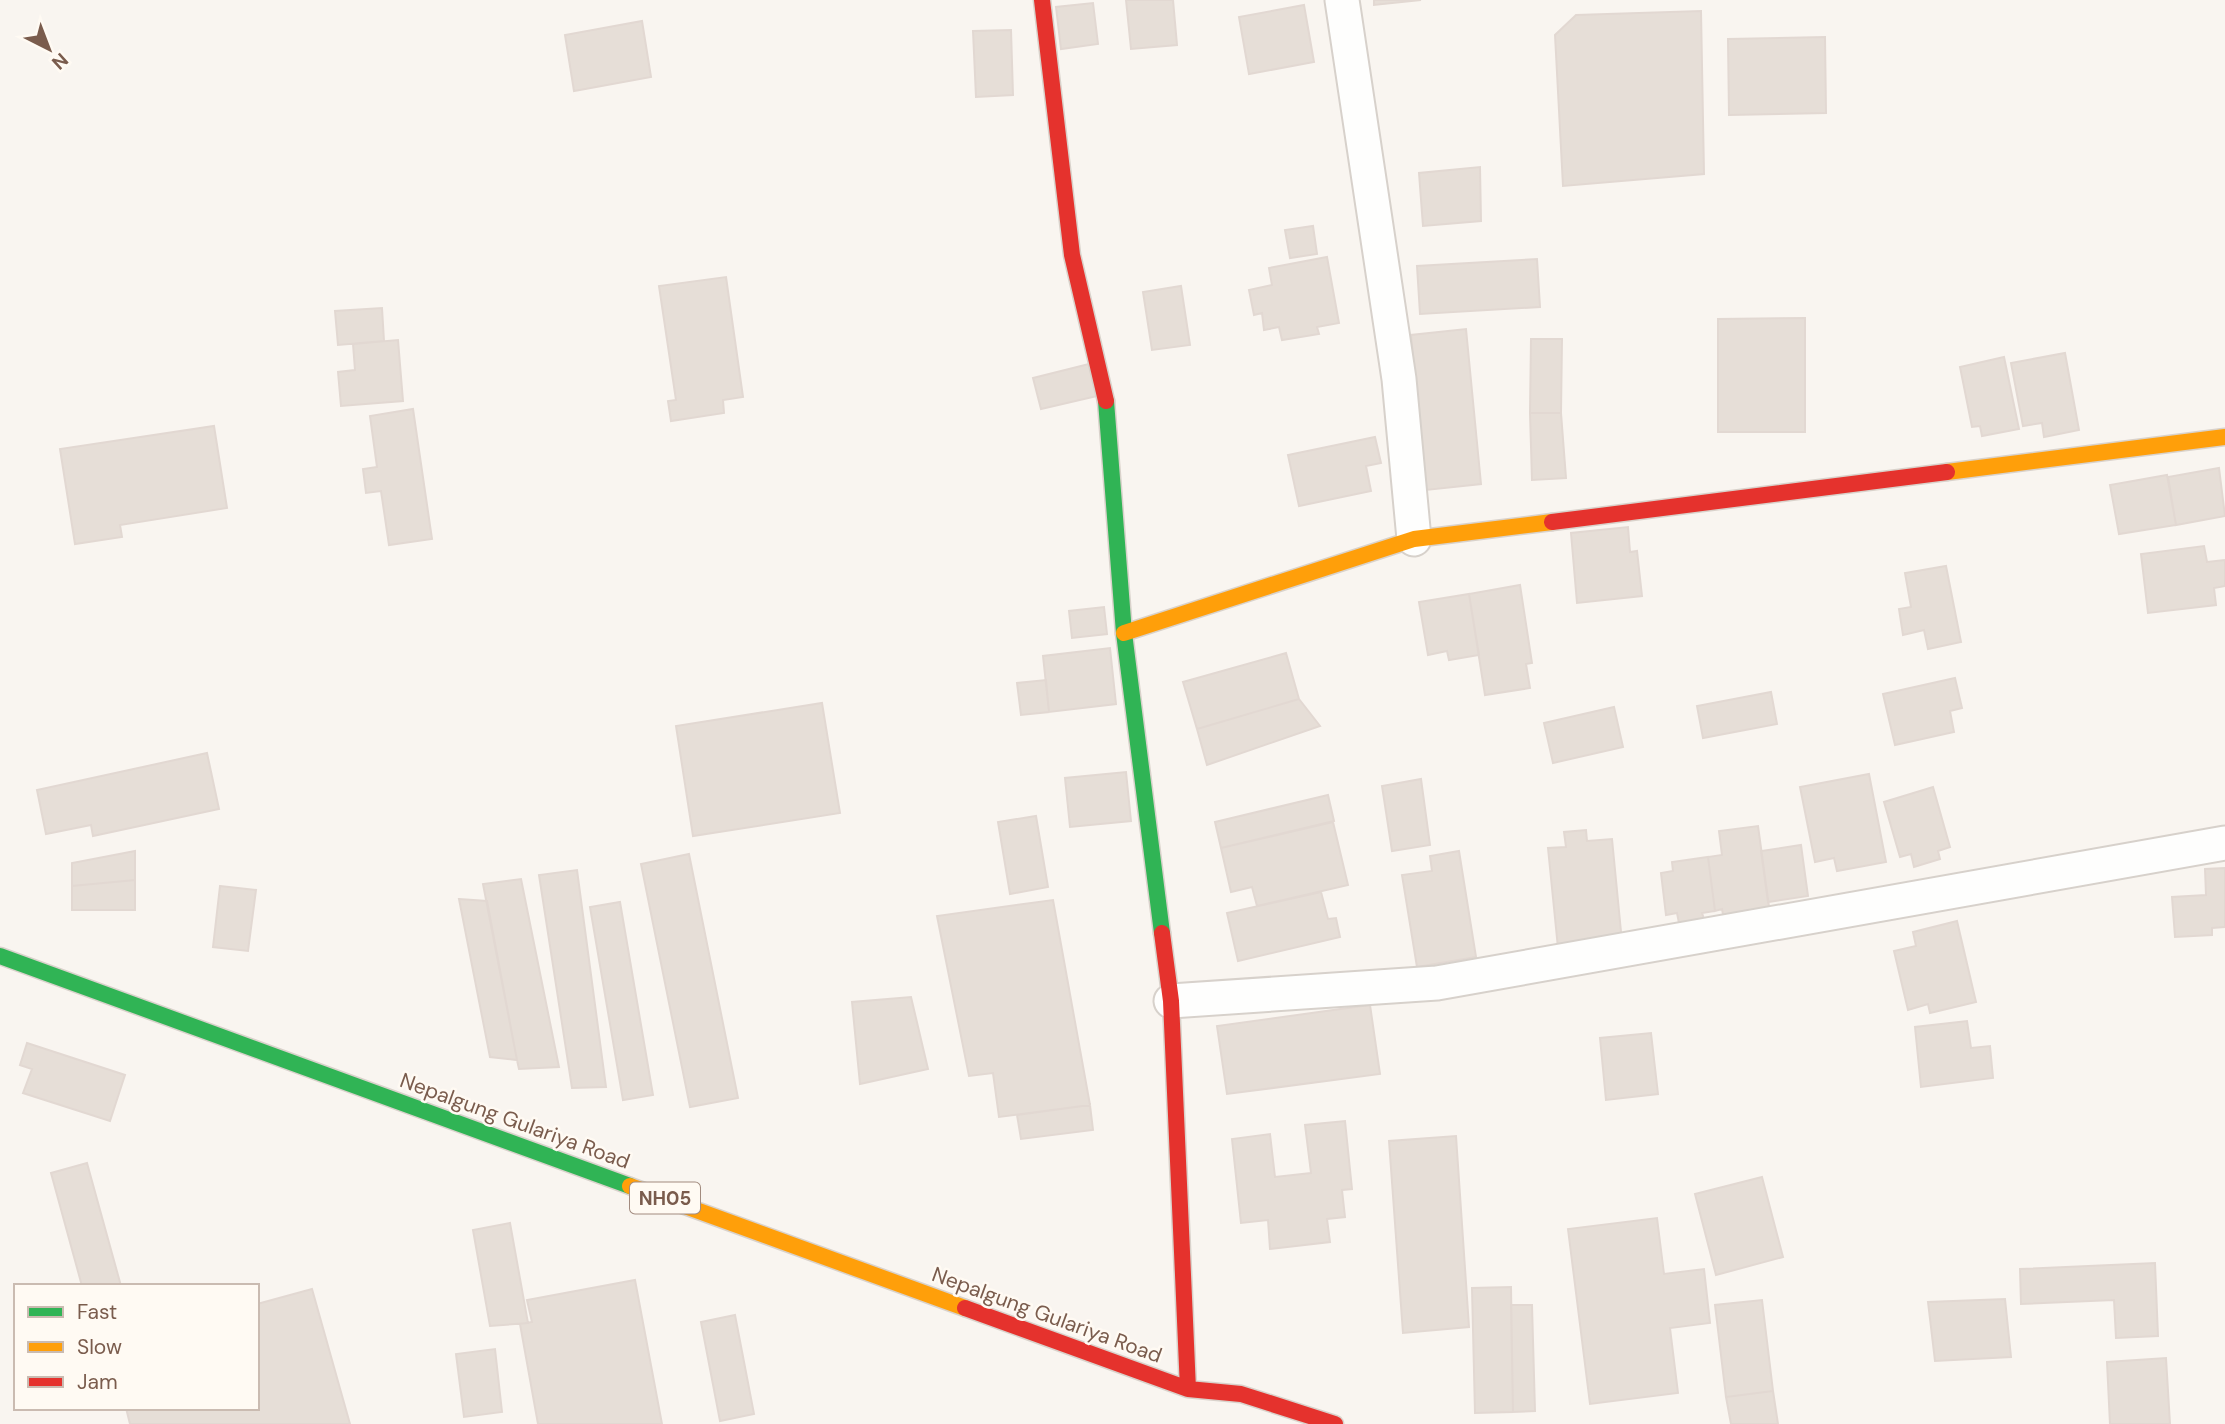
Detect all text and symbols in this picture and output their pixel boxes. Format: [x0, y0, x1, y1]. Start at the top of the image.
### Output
north arrow [14, 14, 84, 84]
text: N [47, 47, 74, 75]
street label: Nepalgung Gulariya Road [396, 1066, 634, 1176]
road number: NH05 [630, 1182, 700, 1214]
street label: Nepalgung Gulariya Road [928, 1260, 1166, 1370]
legend [14, 1284, 259, 1410]
text: Fast [77, 1298, 117, 1326]
text: Slow [77, 1333, 122, 1361]
text: Jam [77, 1368, 118, 1396]

